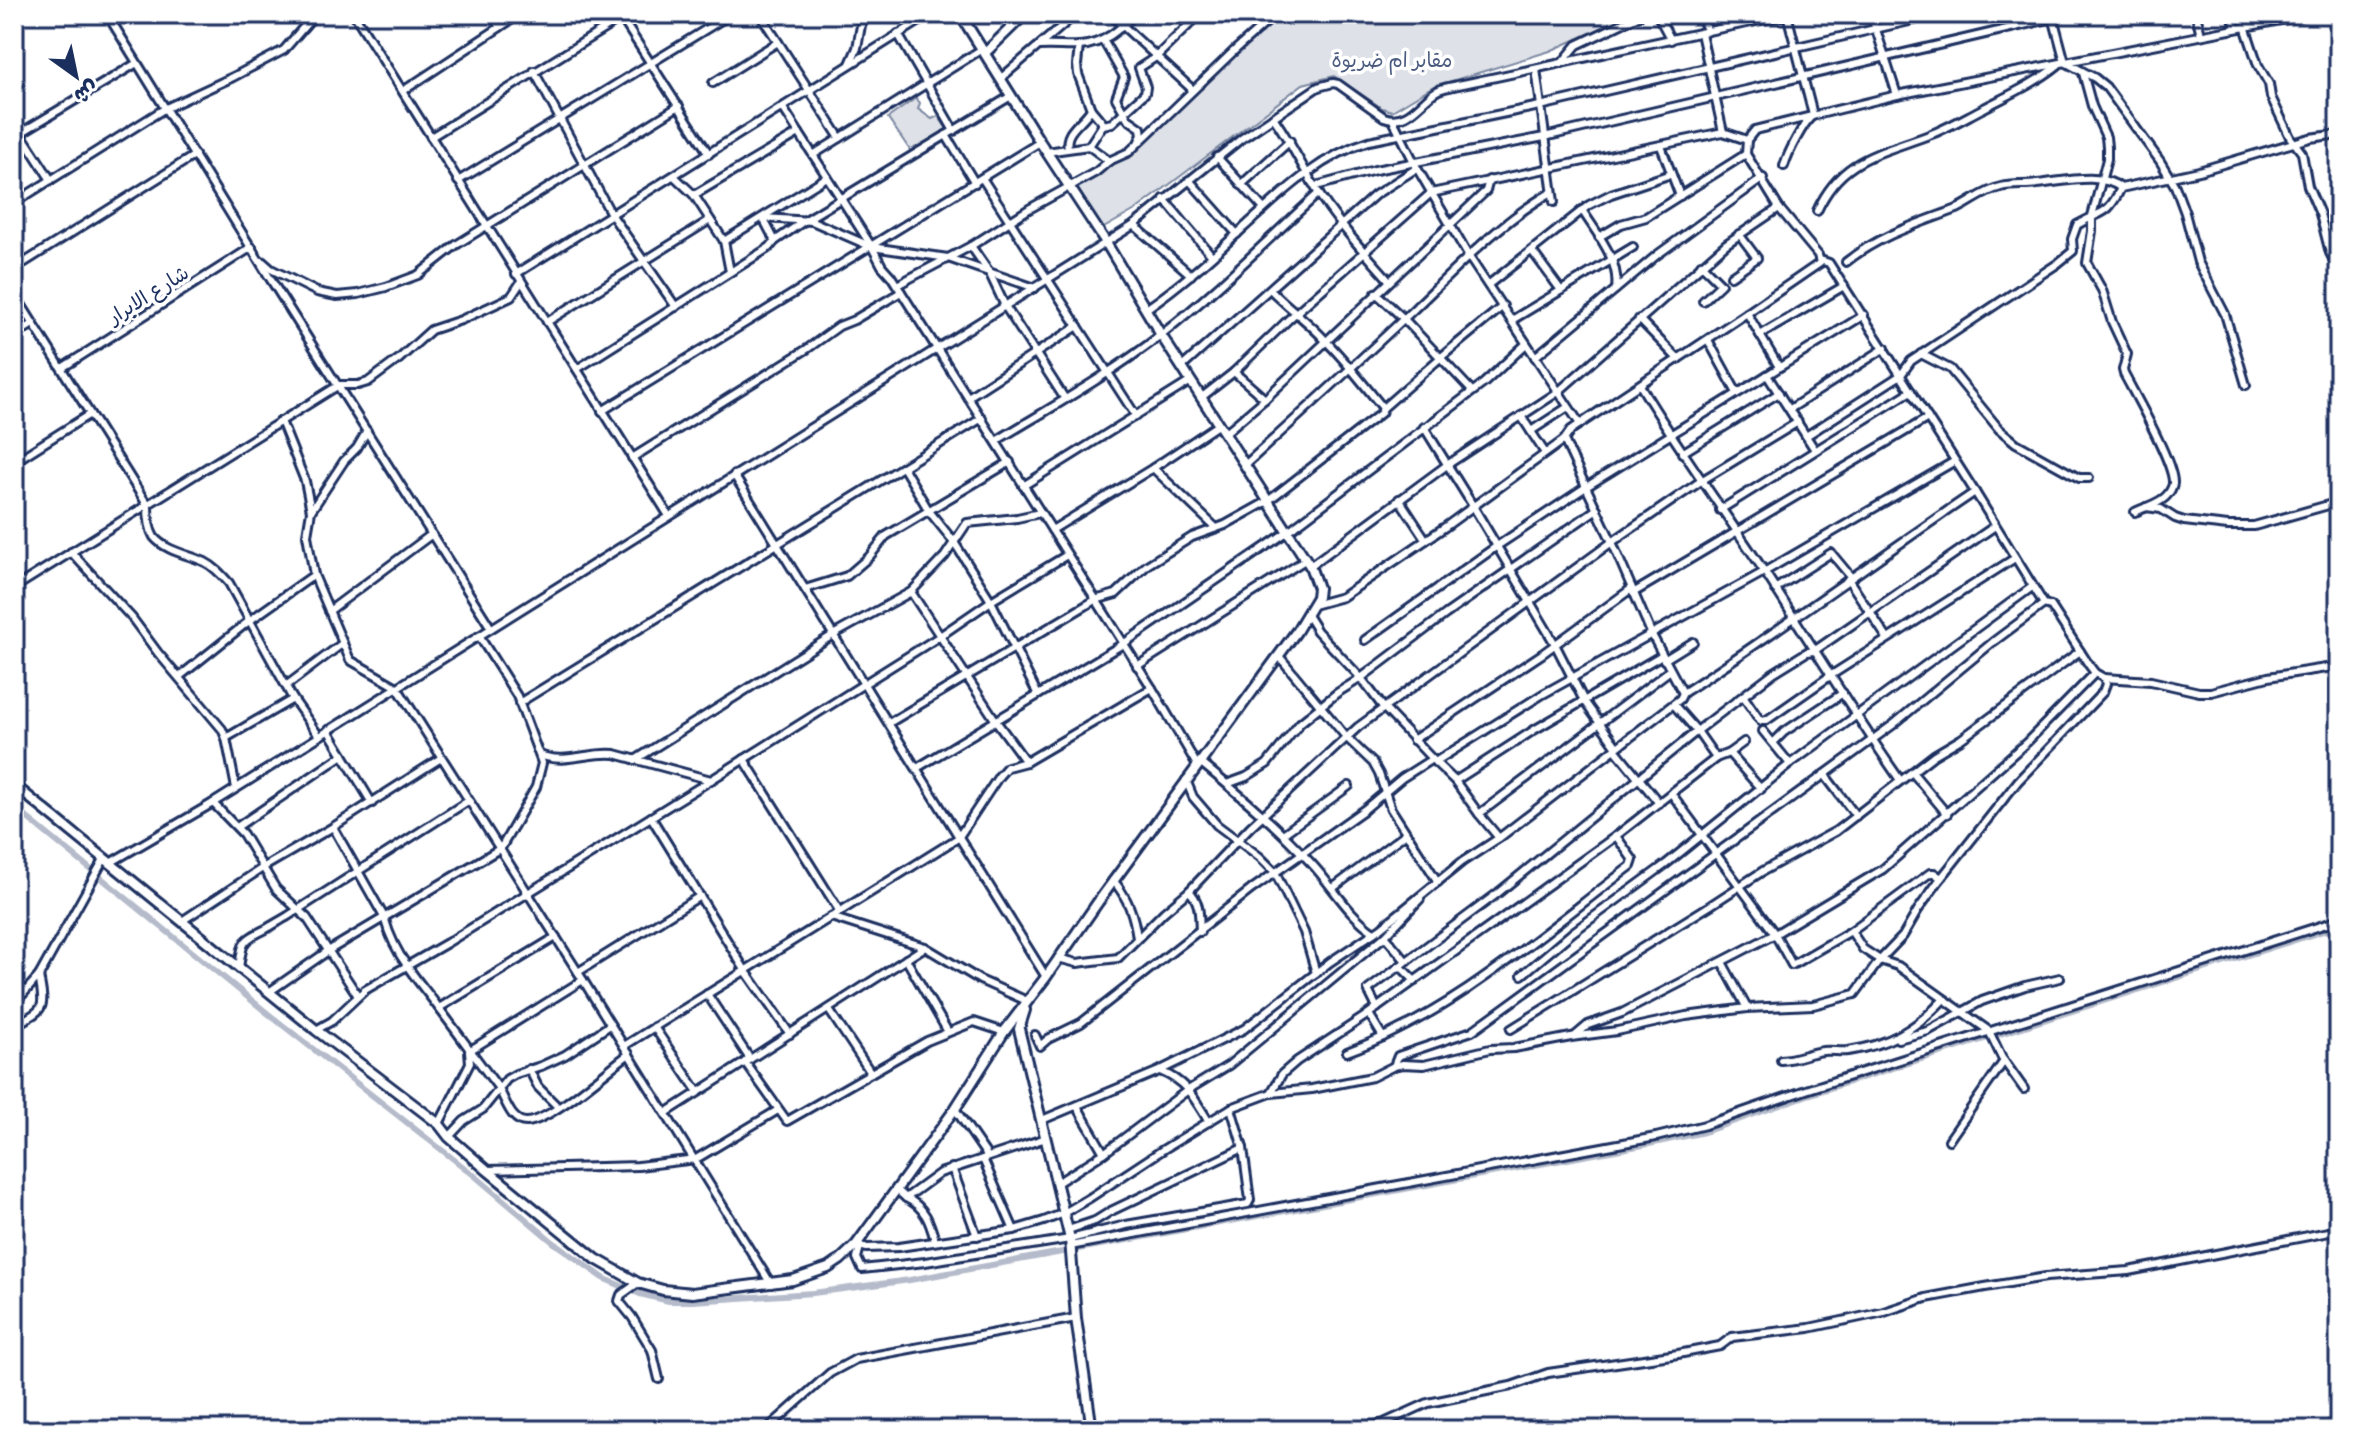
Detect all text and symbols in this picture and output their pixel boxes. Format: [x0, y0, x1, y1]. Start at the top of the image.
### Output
north arrow [36, 36, 116, 116]
park label: مقابر ام ضريوة [1332, 47, 1452, 75]
text: ش [69, 74, 105, 111]
street label: شارع الابرار [101, 259, 194, 331]

